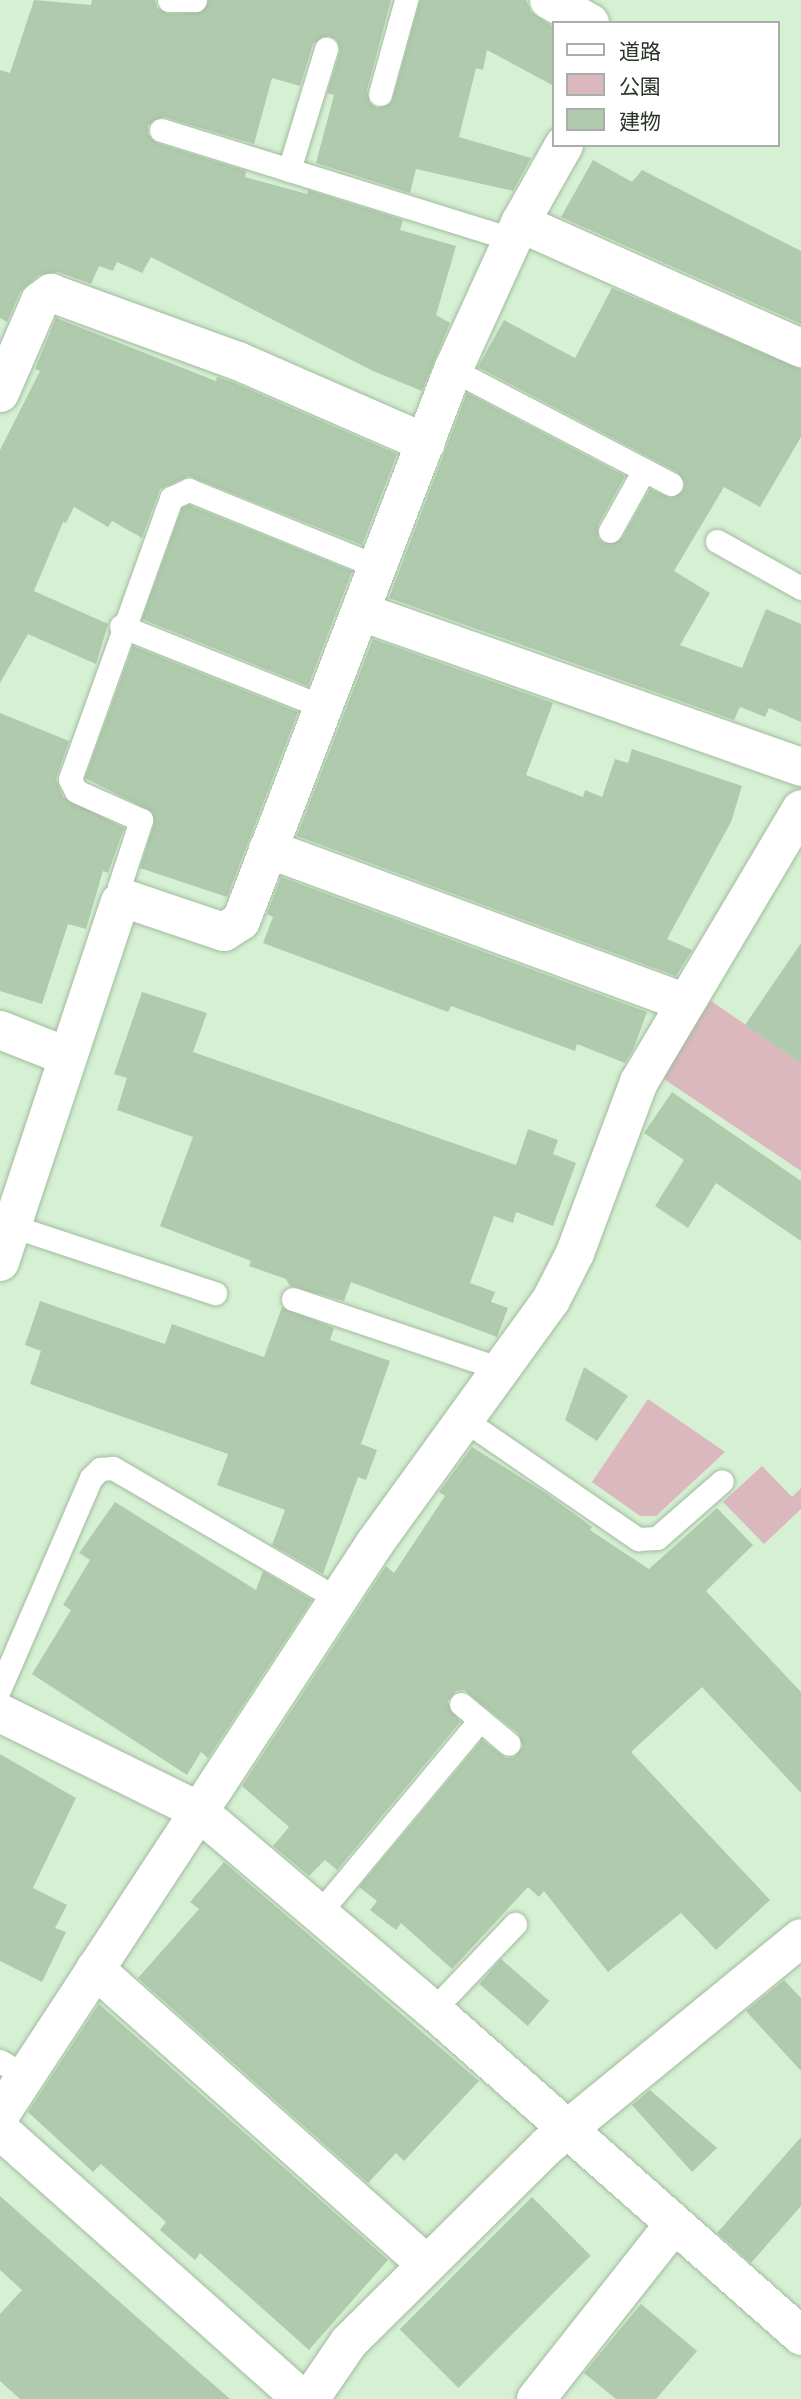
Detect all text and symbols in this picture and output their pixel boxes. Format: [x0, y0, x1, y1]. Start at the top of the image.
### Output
legend [552, 21, 780, 147]
text: 道路 [619, 39, 661, 64]
text: 公園 [619, 74, 661, 99]
text: 建物 [619, 109, 661, 134]

